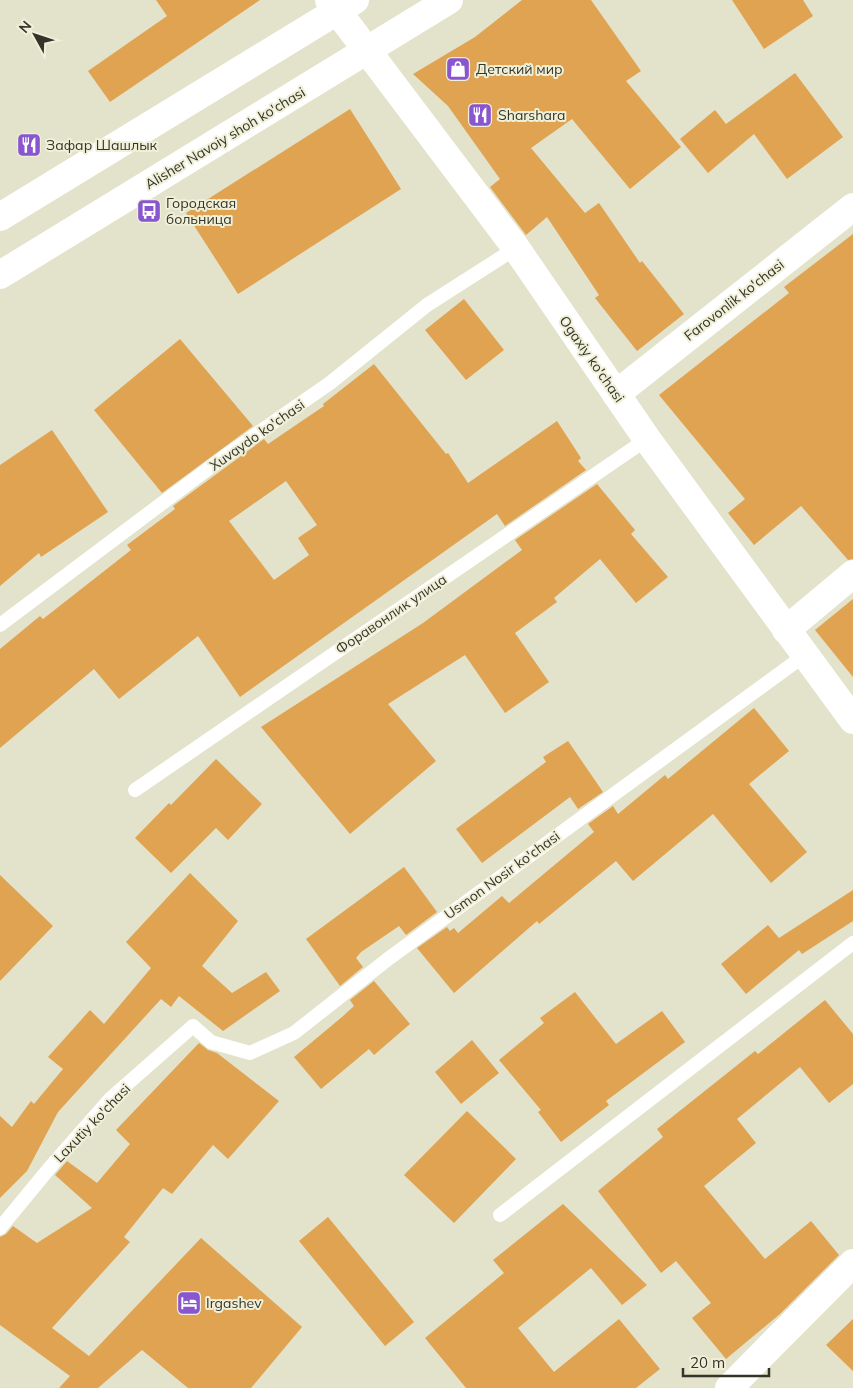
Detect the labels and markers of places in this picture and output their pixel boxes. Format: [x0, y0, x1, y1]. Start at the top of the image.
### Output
shop icon: Детский мир [445, 56, 471, 82]
place label: Детский мир [476, 60, 563, 78]
restaurant icon: Sharshara [467, 102, 493, 128]
place label: Sharshara [498, 106, 565, 124]
restaurant icon: Зафар Шашлык [16, 132, 42, 158]
place label: Зафар Шашлык [46, 136, 158, 154]
place label: Городская больница [166, 194, 236, 228]
bus stop icon: Городская больница [136, 198, 162, 224]
hotel icon: Irgashev [176, 1290, 202, 1316]
place label: Irgashev [206, 1294, 262, 1312]

